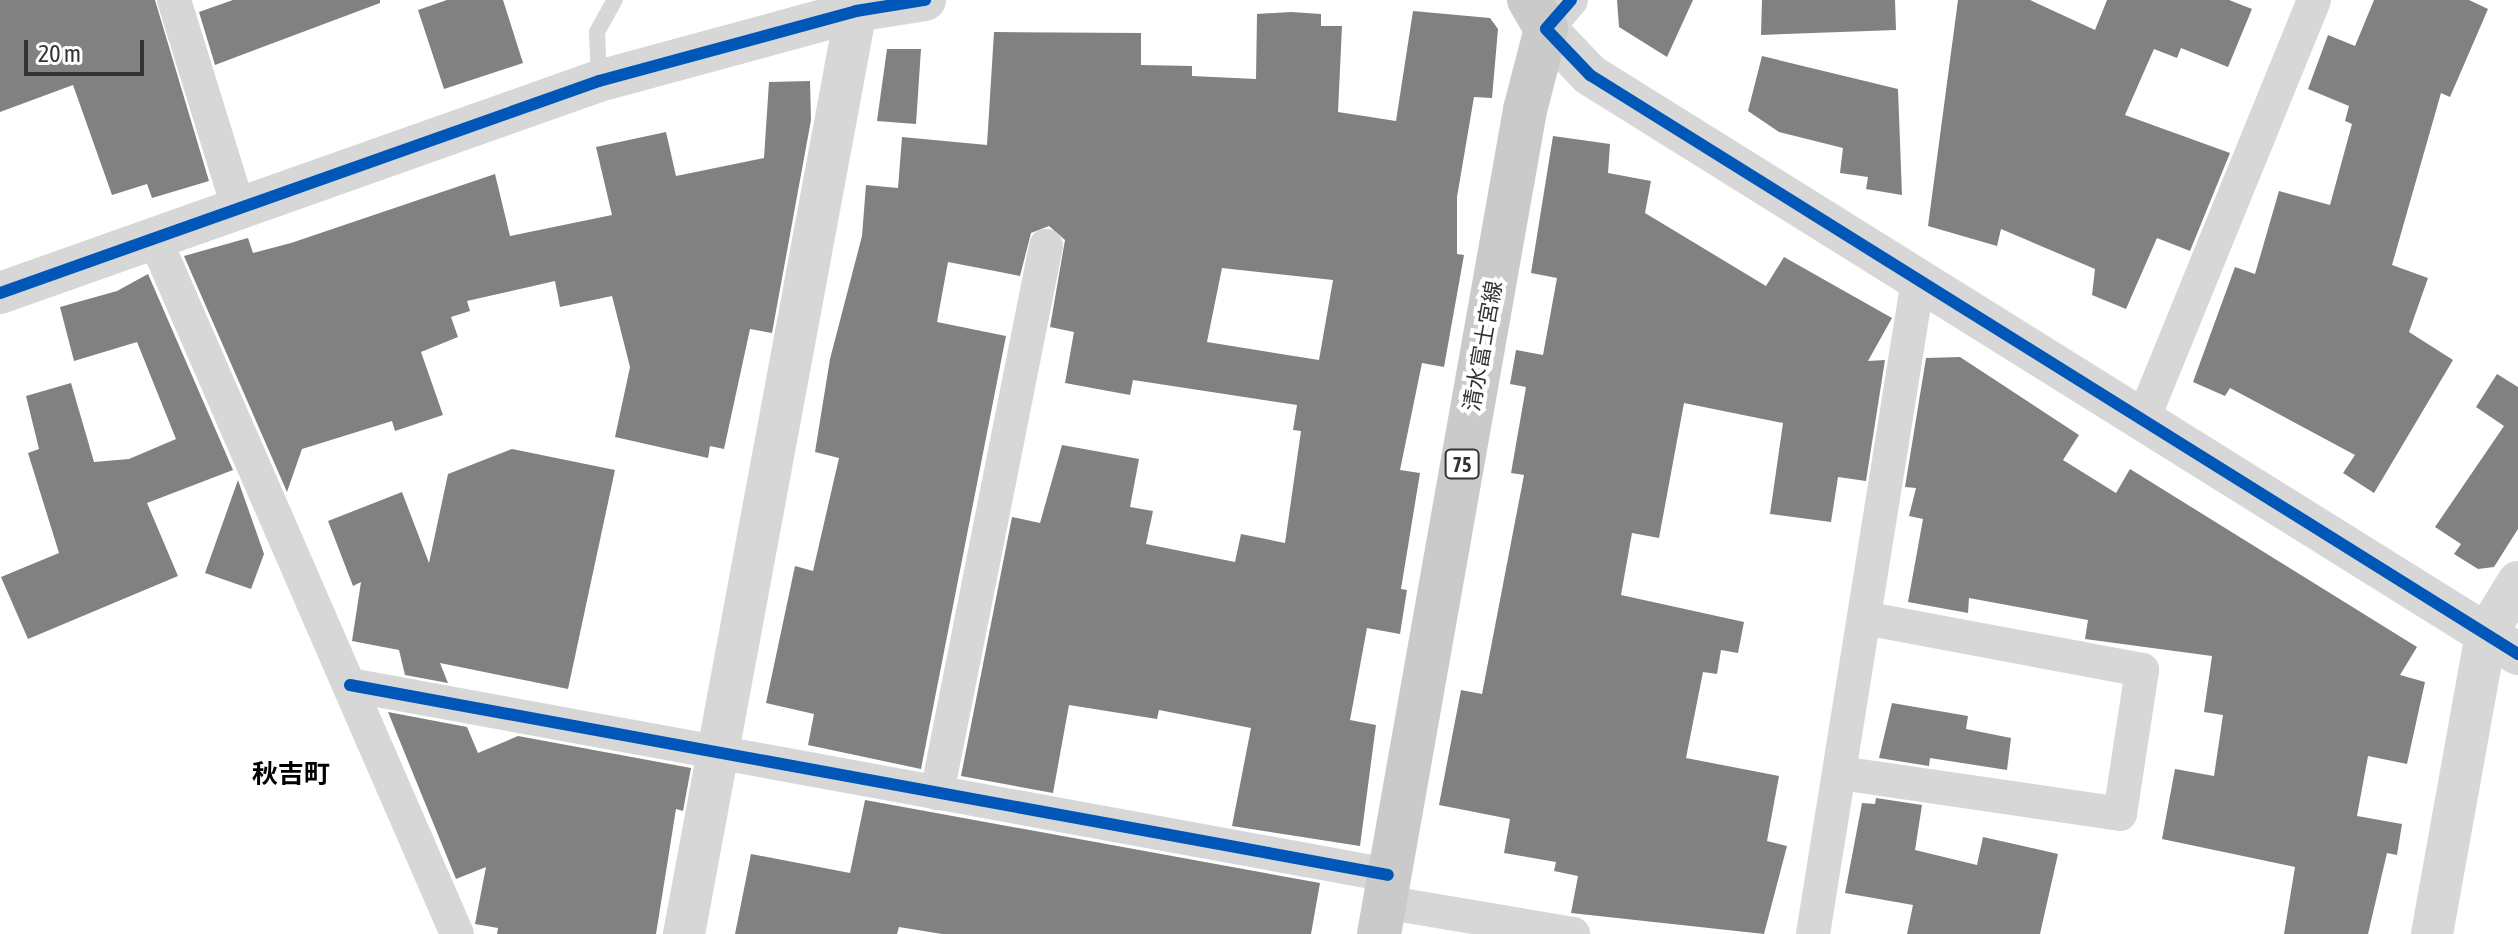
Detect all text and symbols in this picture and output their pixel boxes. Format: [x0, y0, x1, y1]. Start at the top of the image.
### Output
scale bar [28, 24, 148, 74]
text: 20 m [38, 40, 81, 67]
street label: 清水富士宮線 [1459, 279, 1507, 413]
road number: 75 [1444, 448, 1480, 480]
district label: 秋吉町 [252, 759, 330, 791]

